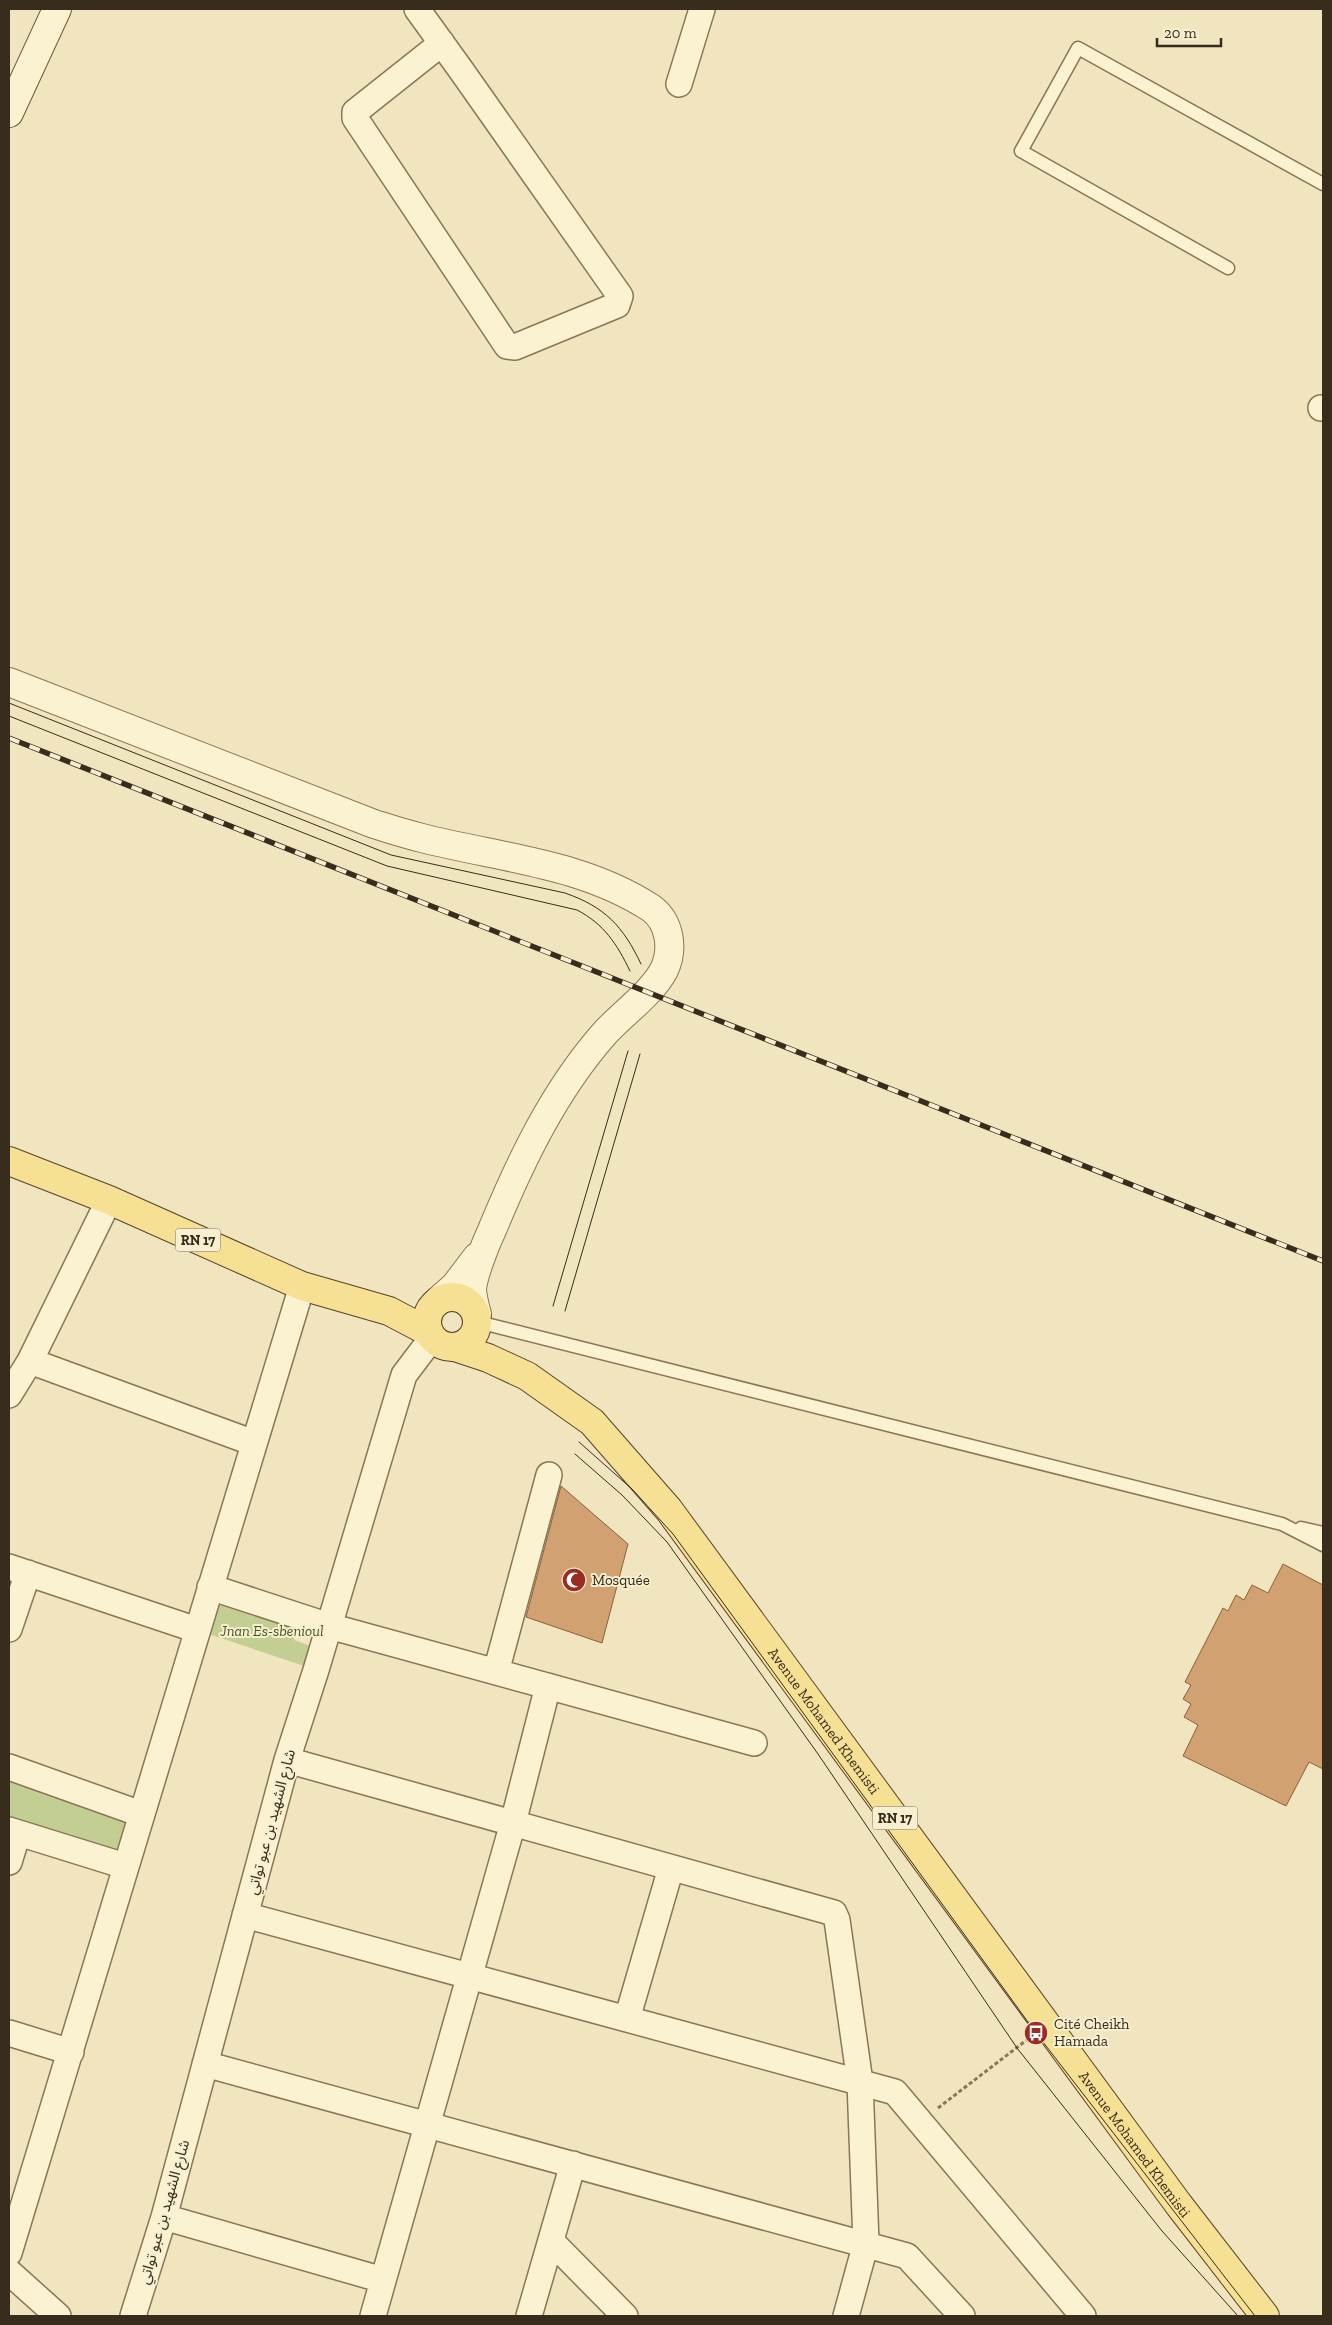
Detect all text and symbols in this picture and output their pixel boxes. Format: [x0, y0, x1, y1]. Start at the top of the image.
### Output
scale bar [1157, 15, 1221, 47]
text: 20 m [1164, 24, 1197, 42]
road number: RN 17 [176, 1228, 220, 1252]
mosque icon: Mosquée [561, 1567, 587, 1593]
place label: Mosquée [592, 1571, 650, 1589]
park label: Jnan Es-sbenioul [219, 1622, 324, 1640]
street label: Avenue Mohamed Khemisti [764, 1644, 884, 1798]
street label: شارع الشهيد بن عبو تواتي [243, 1747, 302, 1897]
road number: RN 17 [872, 1806, 918, 1830]
place label: Cité Cheikh Hamada [1054, 2015, 1130, 2050]
bus stop icon: Cité Cheikh Hamada [1023, 2020, 1049, 2046]
street label: Avenue Mohamed Khemisti [1075, 2067, 1194, 2221]
street label: شارع الشهيد بن عبو تواتي [135, 2137, 196, 2287]

